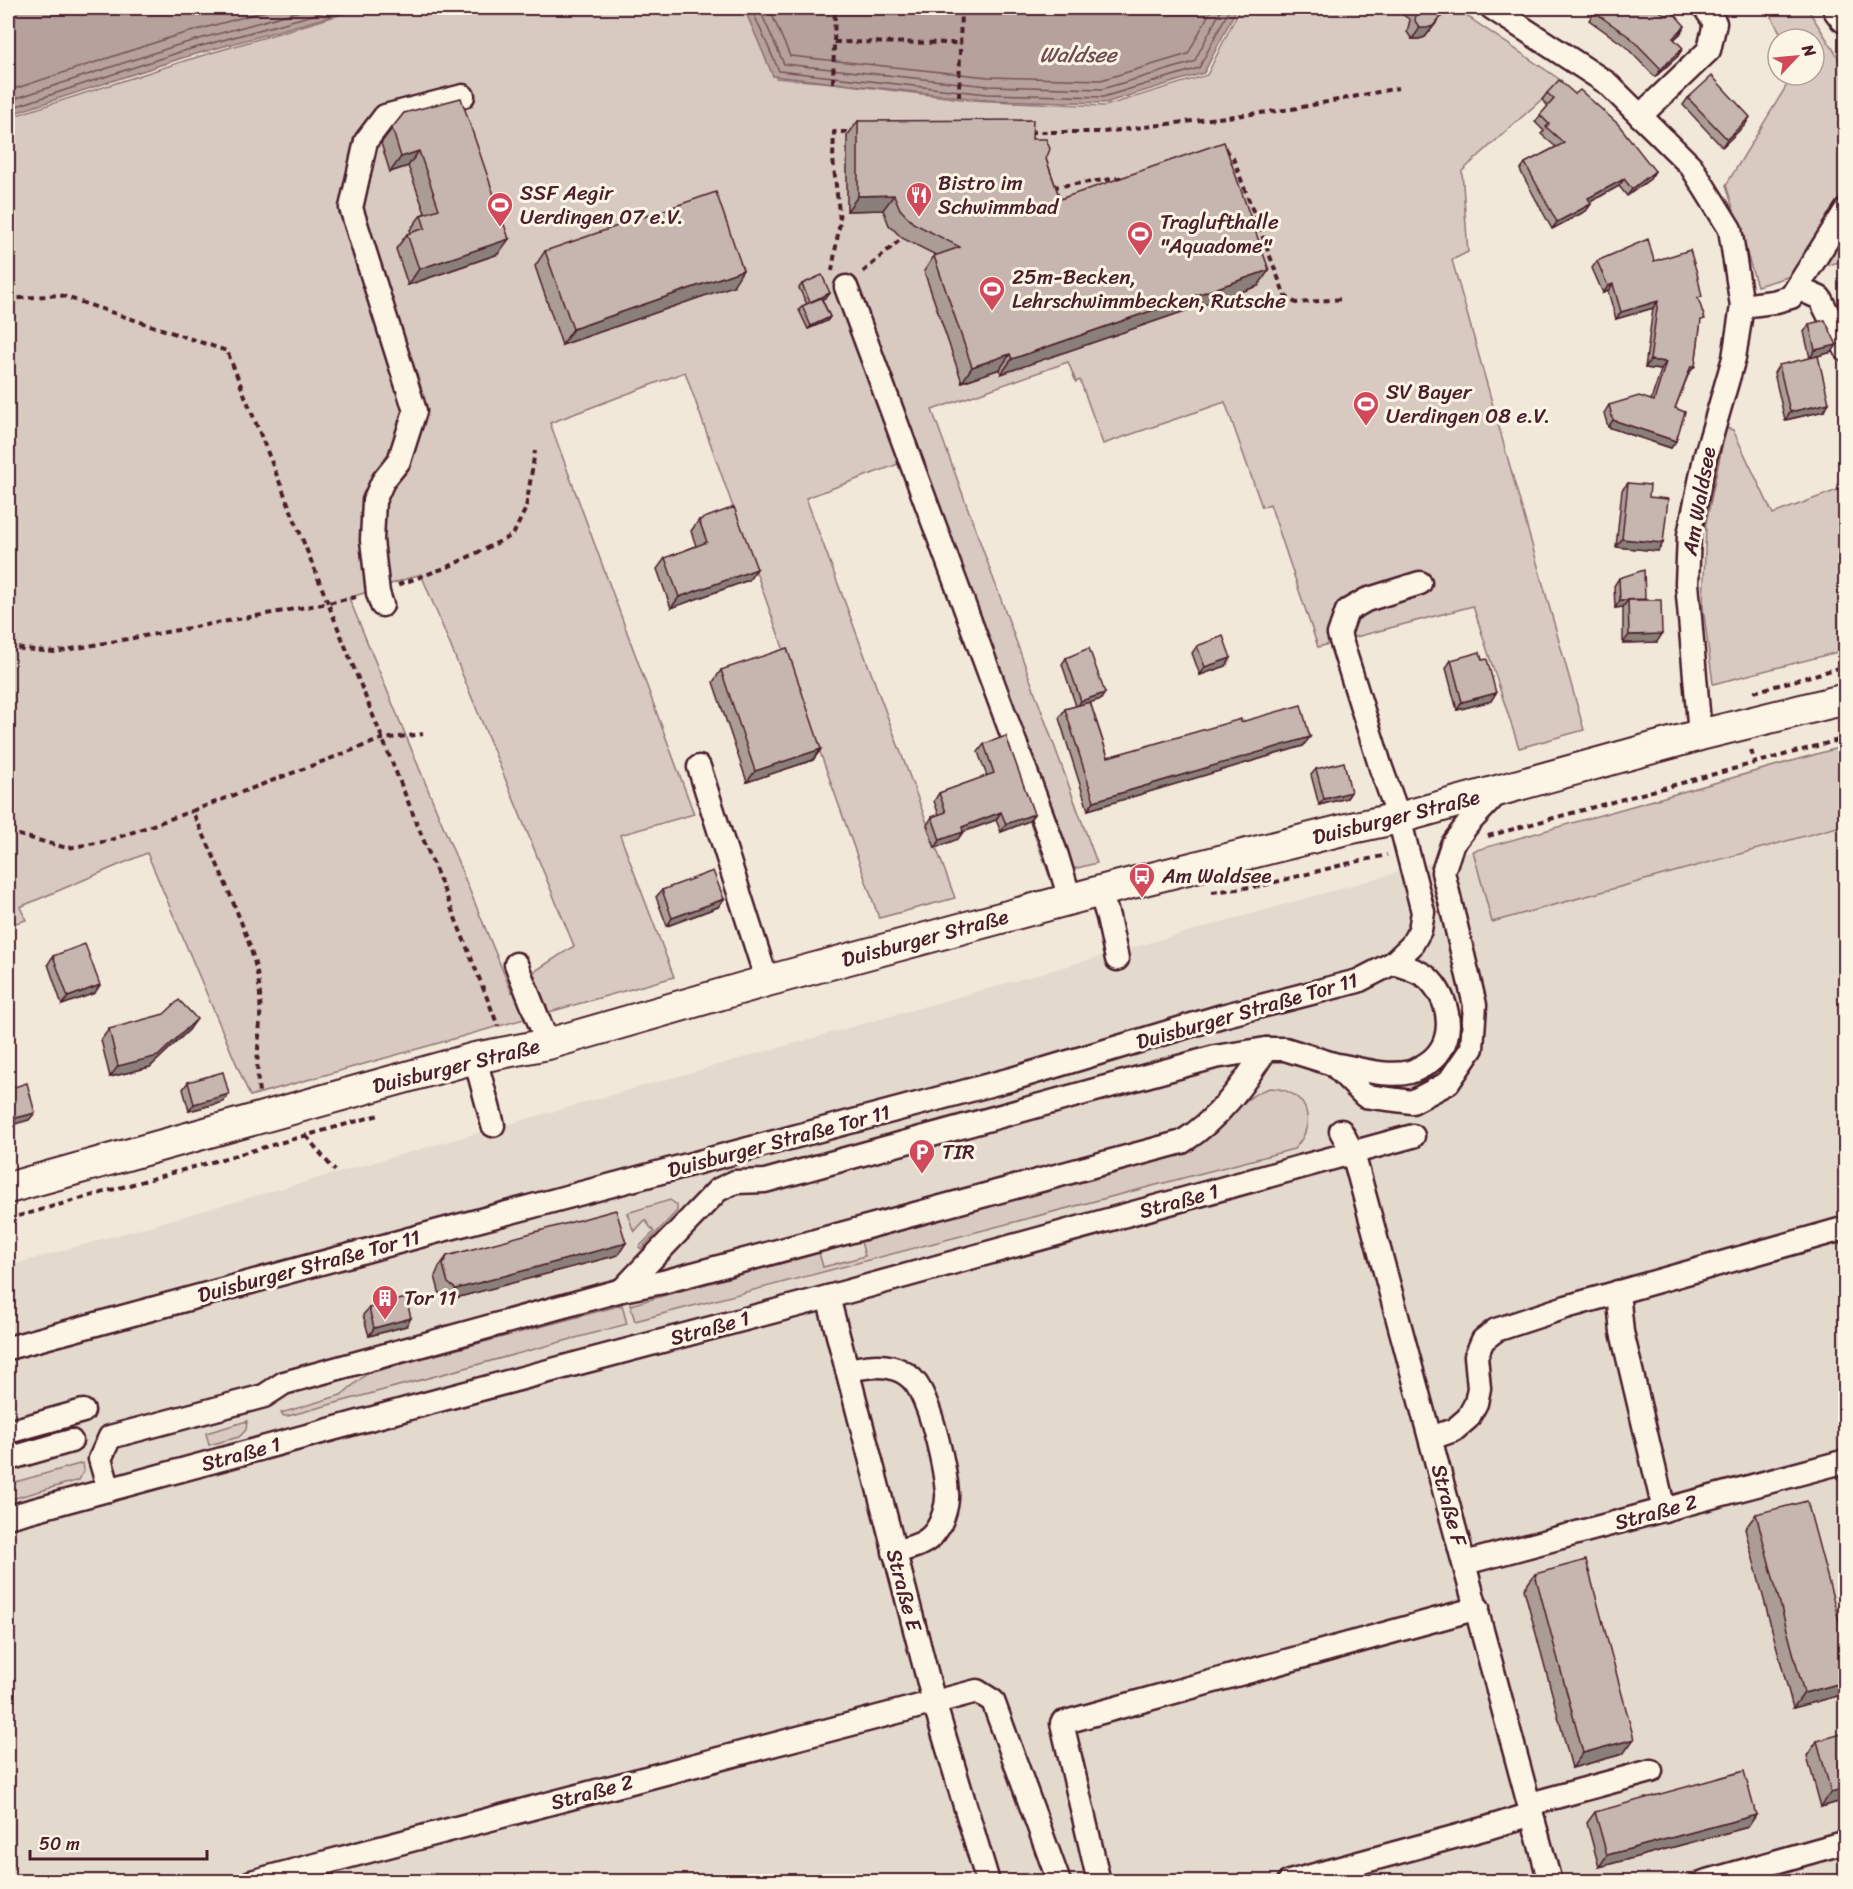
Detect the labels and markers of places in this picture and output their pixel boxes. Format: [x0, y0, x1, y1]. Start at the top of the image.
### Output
place label: Bistro im Schwimmbad [938, 164, 1060, 226]
place label: SSF Aegir Uerdingen 07 e.V. [520, 174, 684, 236]
restaurant icon: Bistro im Schwimmbad [904, 180, 934, 218]
sports icon: SSF Aegir Uerdingen 07 e.V. [485, 190, 515, 228]
place label: Traglufthalle "Aquadome" [1160, 203, 1279, 265]
sports icon: Traglufthalle "Aquadome" [1125, 219, 1155, 257]
place label: 25m-Becken, Lehrschwimmbecken, Rutsche [1012, 258, 1286, 320]
sports icon: 25m-Becken, Lehrschwimmbecken, Rutsche [977, 274, 1007, 312]
place label: SV Bayer Uerdingen 08 e.V. [1386, 373, 1550, 435]
sports icon: SV Bayer Uerdingen 08 e.V. [1351, 389, 1381, 427]
place label: Am Waldsee [1161, 857, 1272, 895]
bus stop icon: Am Waldsee [1127, 861, 1157, 899]
place label: TIR [942, 1133, 975, 1171]
parking icon: TIR [907, 1137, 937, 1175]
place label: Tor 11 [404, 1279, 457, 1317]
building icon: Tor 11 [370, 1283, 400, 1321]

